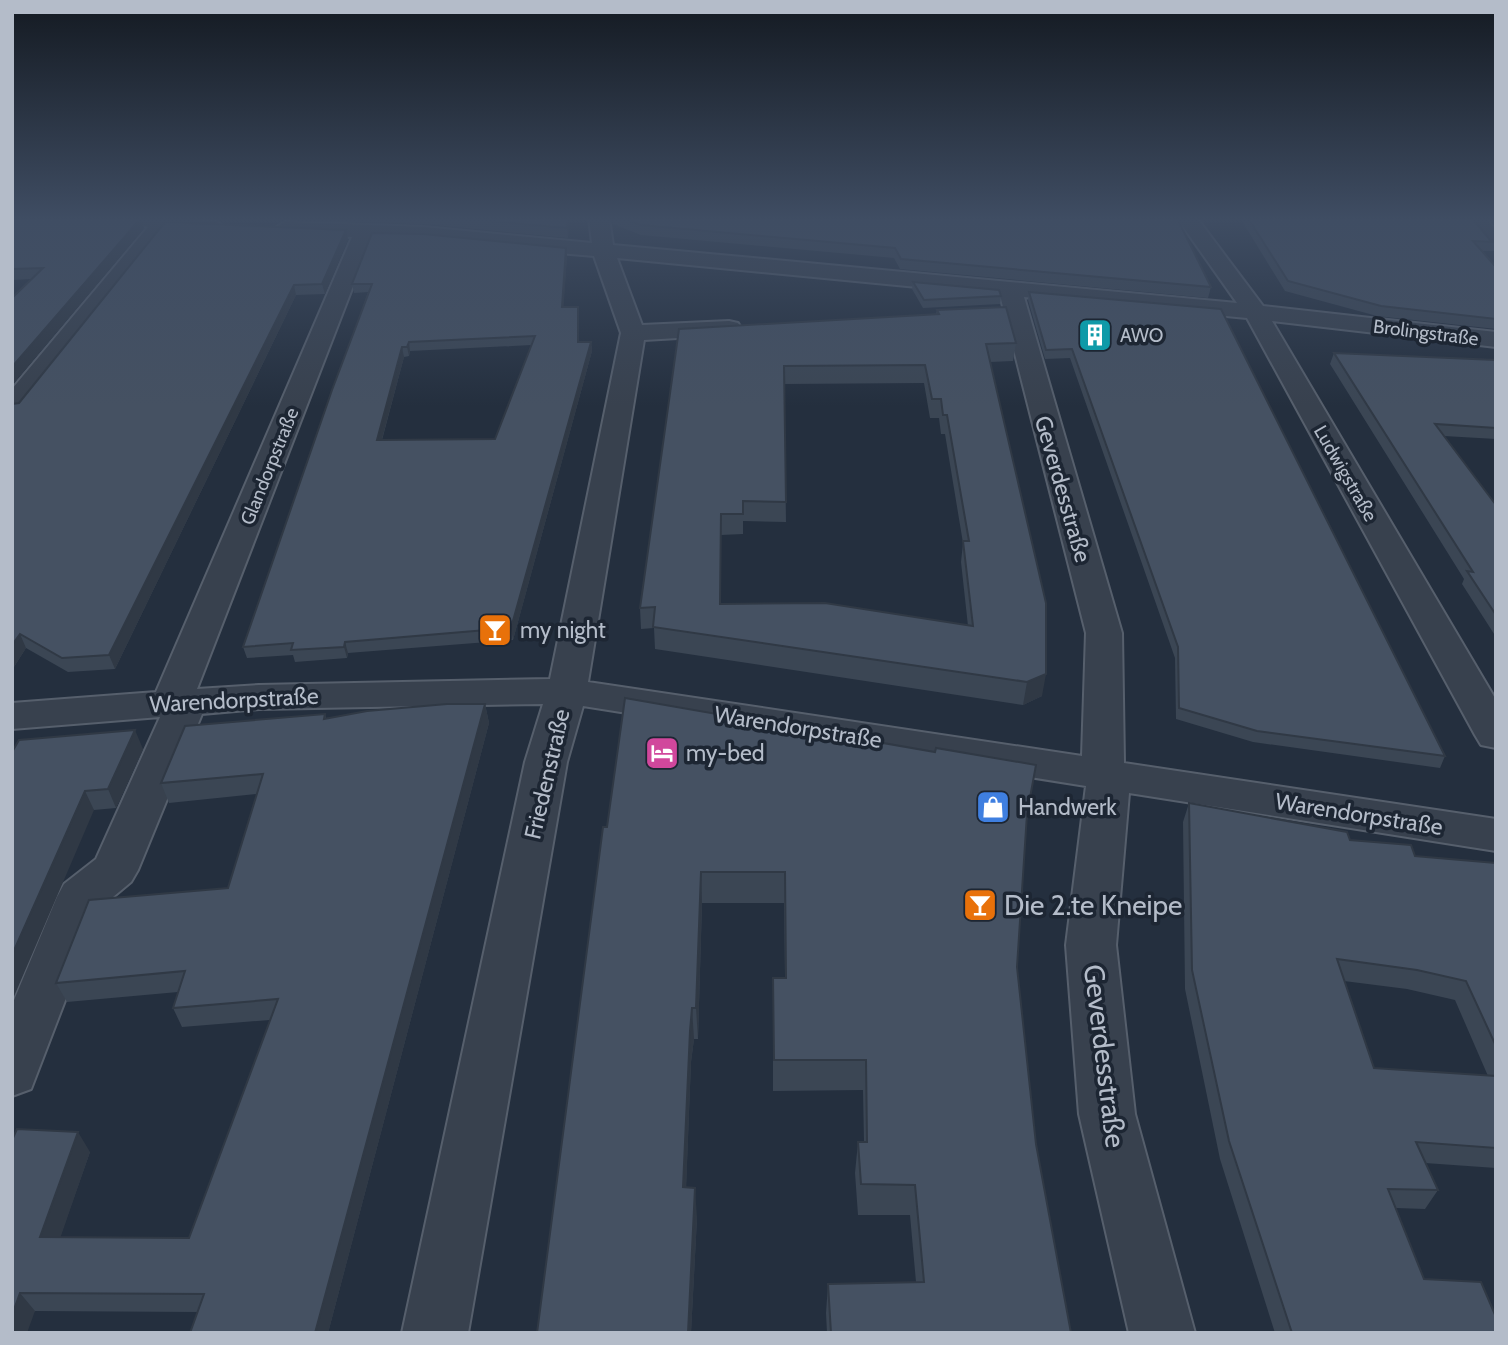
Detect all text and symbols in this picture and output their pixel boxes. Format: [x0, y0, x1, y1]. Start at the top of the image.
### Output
street label: Brolingstraße [1372, 315, 1480, 350]
building icon: AWO [1076, 316, 1114, 354]
place label: AWO [1120, 324, 1163, 347]
street label: Glandorpstraße [236, 404, 304, 528]
street label: Geverdesstraße [1029, 412, 1097, 566]
street label: Ludwigstraße [1309, 421, 1382, 526]
bar icon: my night [476, 611, 514, 649]
place label: my night [520, 616, 606, 644]
street label: Warendorpstraße [149, 682, 320, 718]
street label: Warendorpstraße [712, 700, 884, 754]
street label: Friedenstraße [518, 706, 576, 842]
hotel icon: my-bed [643, 734, 681, 772]
place label: my-bed [686, 739, 765, 767]
street label: Warendorpstraße [1273, 787, 1445, 841]
shop icon: Handwerk [974, 788, 1012, 826]
place label: Handwerk [1018, 793, 1117, 821]
bar icon: Die 2.te Kneipe [961, 886, 999, 924]
place label: Die 2.te Kneipe [1004, 888, 1182, 922]
street label: Geverdesstraße [1077, 963, 1133, 1149]

